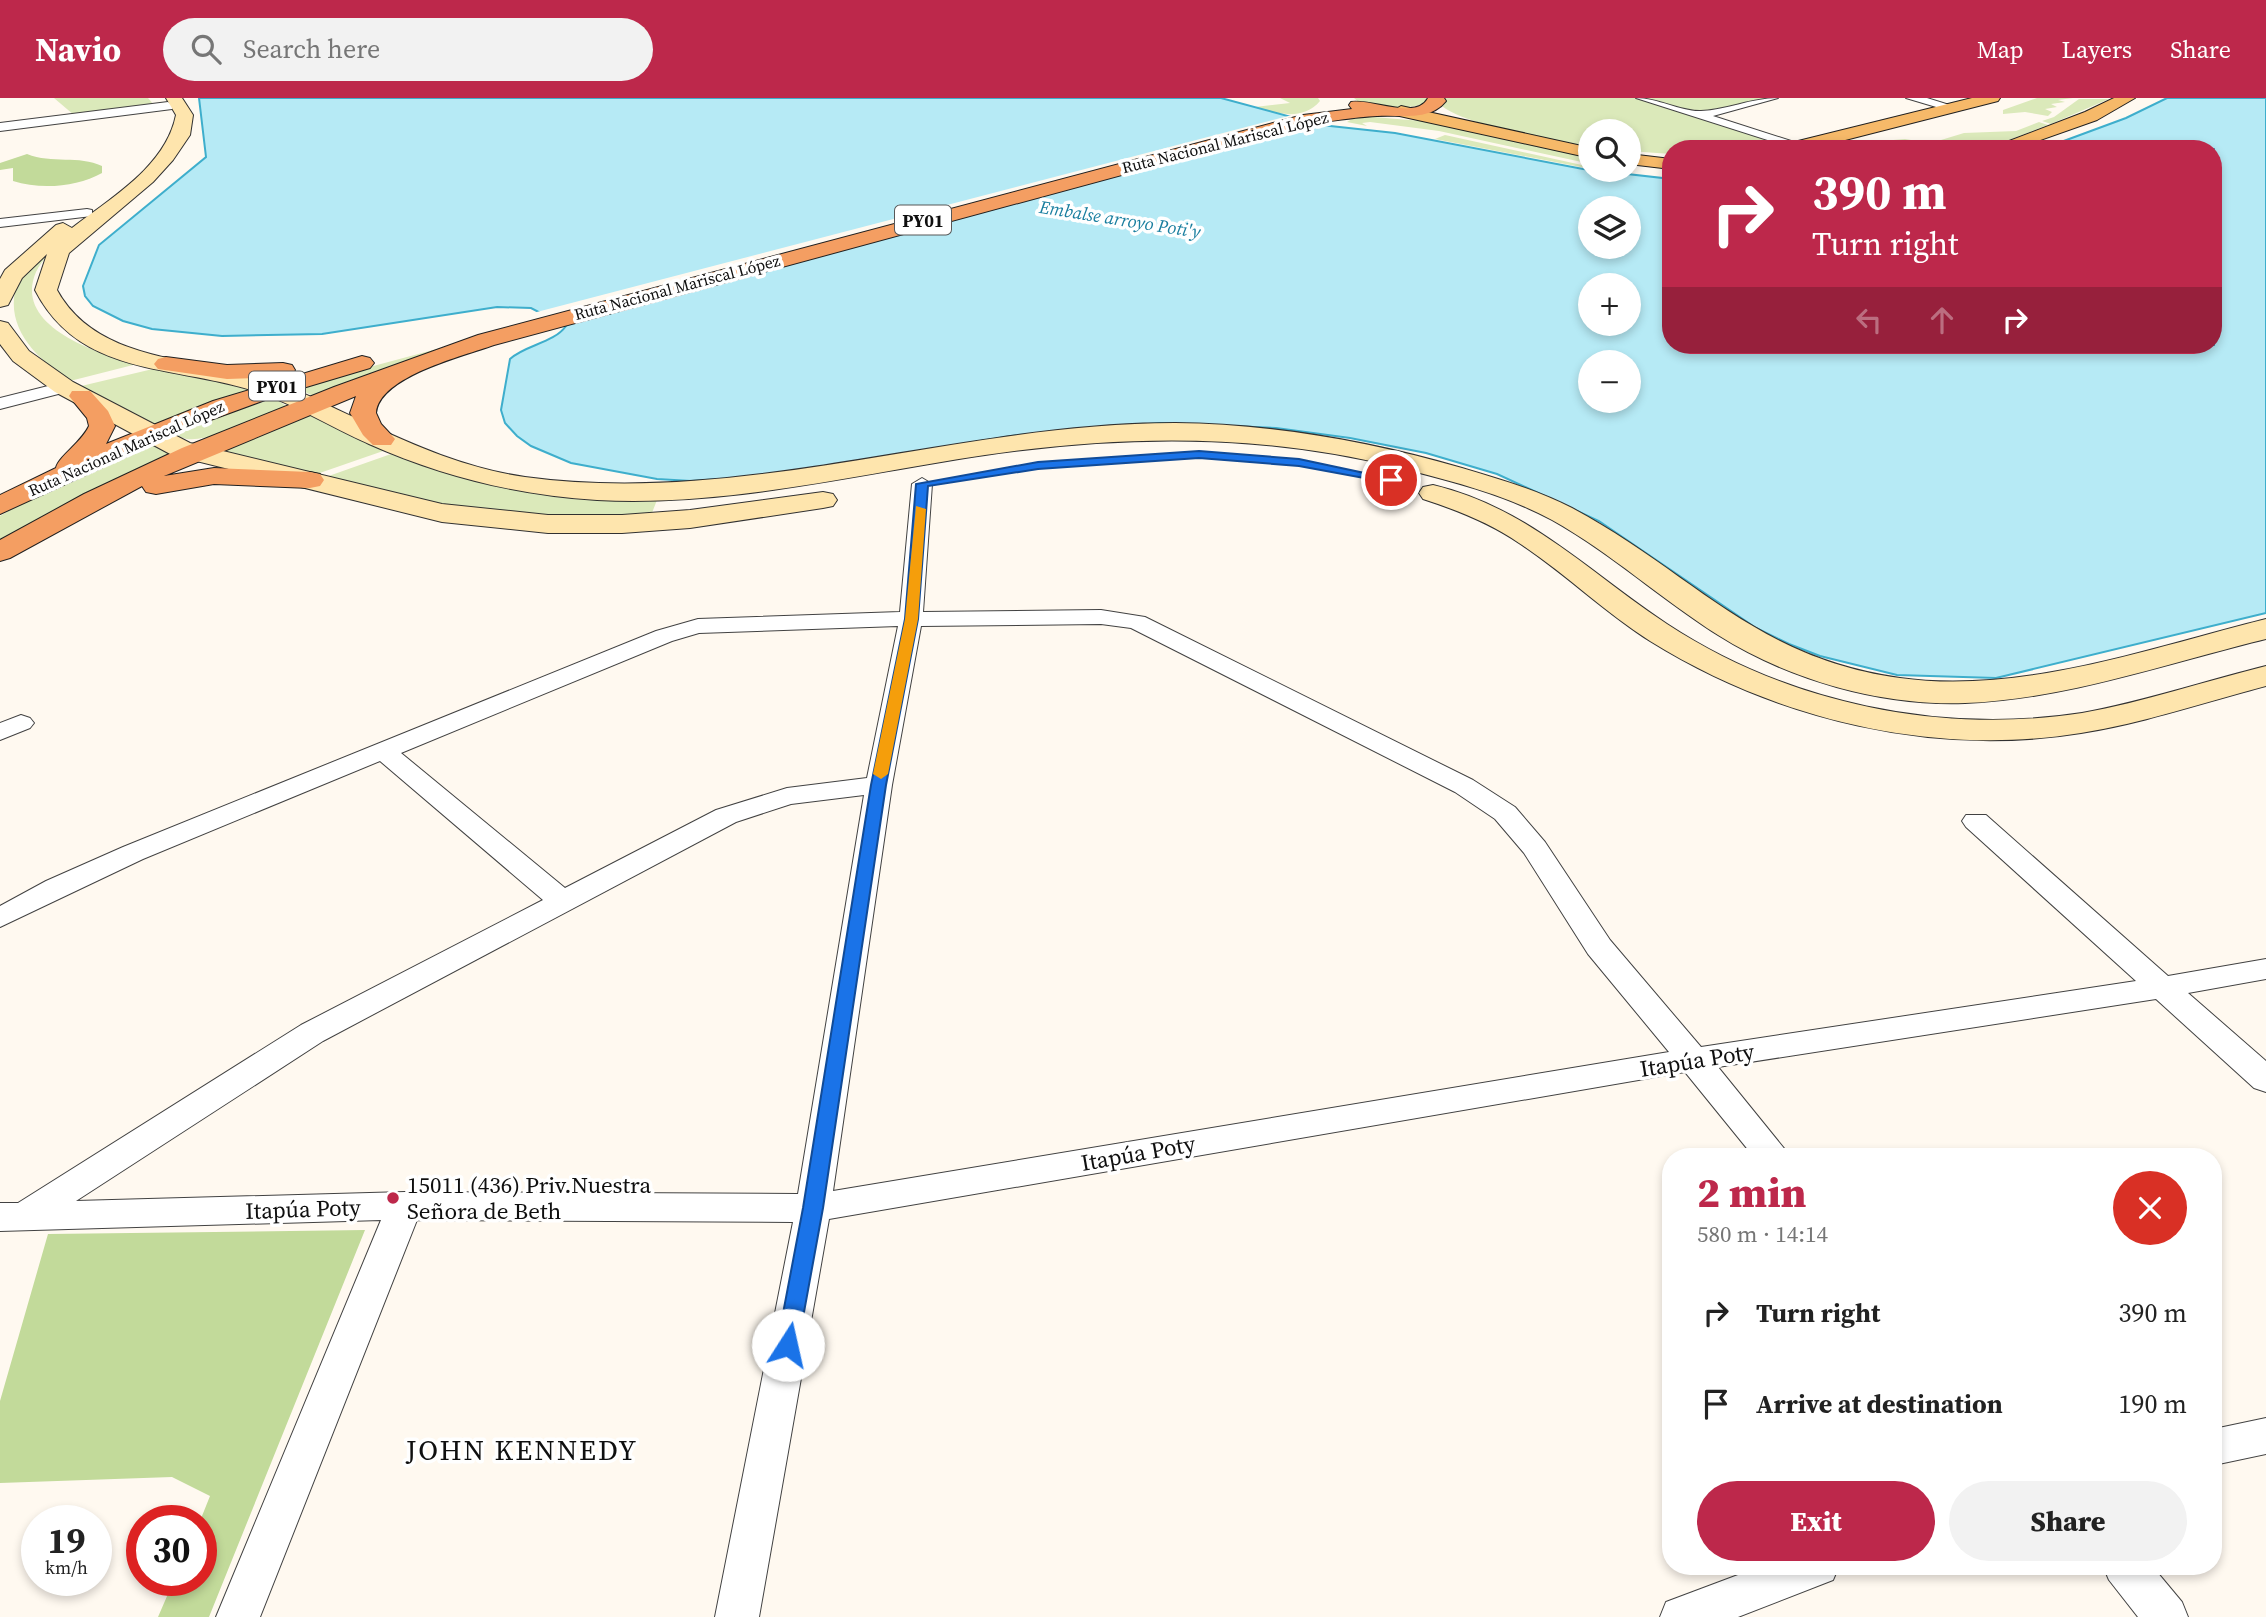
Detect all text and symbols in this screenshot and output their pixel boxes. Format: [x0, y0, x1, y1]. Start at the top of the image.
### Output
search box [163, 18, 653, 81]
text: Navio [35, 27, 121, 72]
icon: search [187, 30, 225, 68]
text: Search here [243, 31, 380, 67]
text: Map [1977, 33, 2024, 66]
text: Layers [2062, 33, 2132, 66]
text: Share [2170, 33, 2231, 66]
street label: Ruta Nacional Mariscal López [1119, 106, 1331, 178]
map controls [1578, 119, 1641, 413]
button: search [1578, 119, 1641, 182]
text: 390 m [1812, 158, 1947, 225]
icon: right [1697, 168, 1788, 259]
water label: Embalse arroyo Poti'y [1037, 194, 1203, 244]
button: layers [1578, 196, 1641, 259]
road number: PY01 [895, 205, 951, 234]
text: Turn right [1812, 222, 1958, 266]
street label: Ruta Nacional Mariscal López [572, 249, 782, 325]
button: + [1578, 273, 1641, 336]
icon: left [1850, 301, 1888, 339]
icon: ahead [1923, 301, 1961, 339]
icon: right [1996, 301, 2034, 339]
button: − [1578, 350, 1641, 413]
road number: PY01 [249, 372, 305, 400]
street label: Ruta Nacional Mariscal López [25, 395, 227, 501]
pin [1361, 450, 1421, 510]
icon: arrive [1372, 461, 1410, 499]
street label: Itapúa Poty [1637, 1035, 1757, 1085]
street label: Itapúa Poty [1078, 1127, 1198, 1179]
text: 2 min [1697, 1163, 1807, 1221]
place label: 15011 (436) Priv.Nuestra Señora de Beth [407, 1169, 652, 1227]
button: close [2113, 1171, 2187, 1245]
marker: 15011 (436) Priv.Nuestra Señora de Beth [385, 1190, 401, 1206]
street label: Itapúa Poty [245, 1191, 361, 1227]
text: 580 m · 14:14 [1697, 1218, 1828, 1250]
icon: right [1697, 1294, 1735, 1332]
text: Turn right [1756, 1295, 1880, 1331]
text: 390 m [2119, 1295, 2187, 1331]
position arrow [751, 1308, 825, 1382]
icon: arrive [1697, 1385, 1735, 1423]
text: Arrive at destination [1756, 1386, 2003, 1422]
text: 190 m [2119, 1386, 2187, 1422]
district label: JOHN KENNEDY [405, 1431, 638, 1469]
button: Exit [1697, 1481, 1935, 1561]
button: Share [1949, 1481, 2187, 1561]
speed limit sign: 30 [126, 1505, 217, 1596]
text: 19 [48, 1517, 85, 1565]
text: km/h [45, 1555, 88, 1580]

